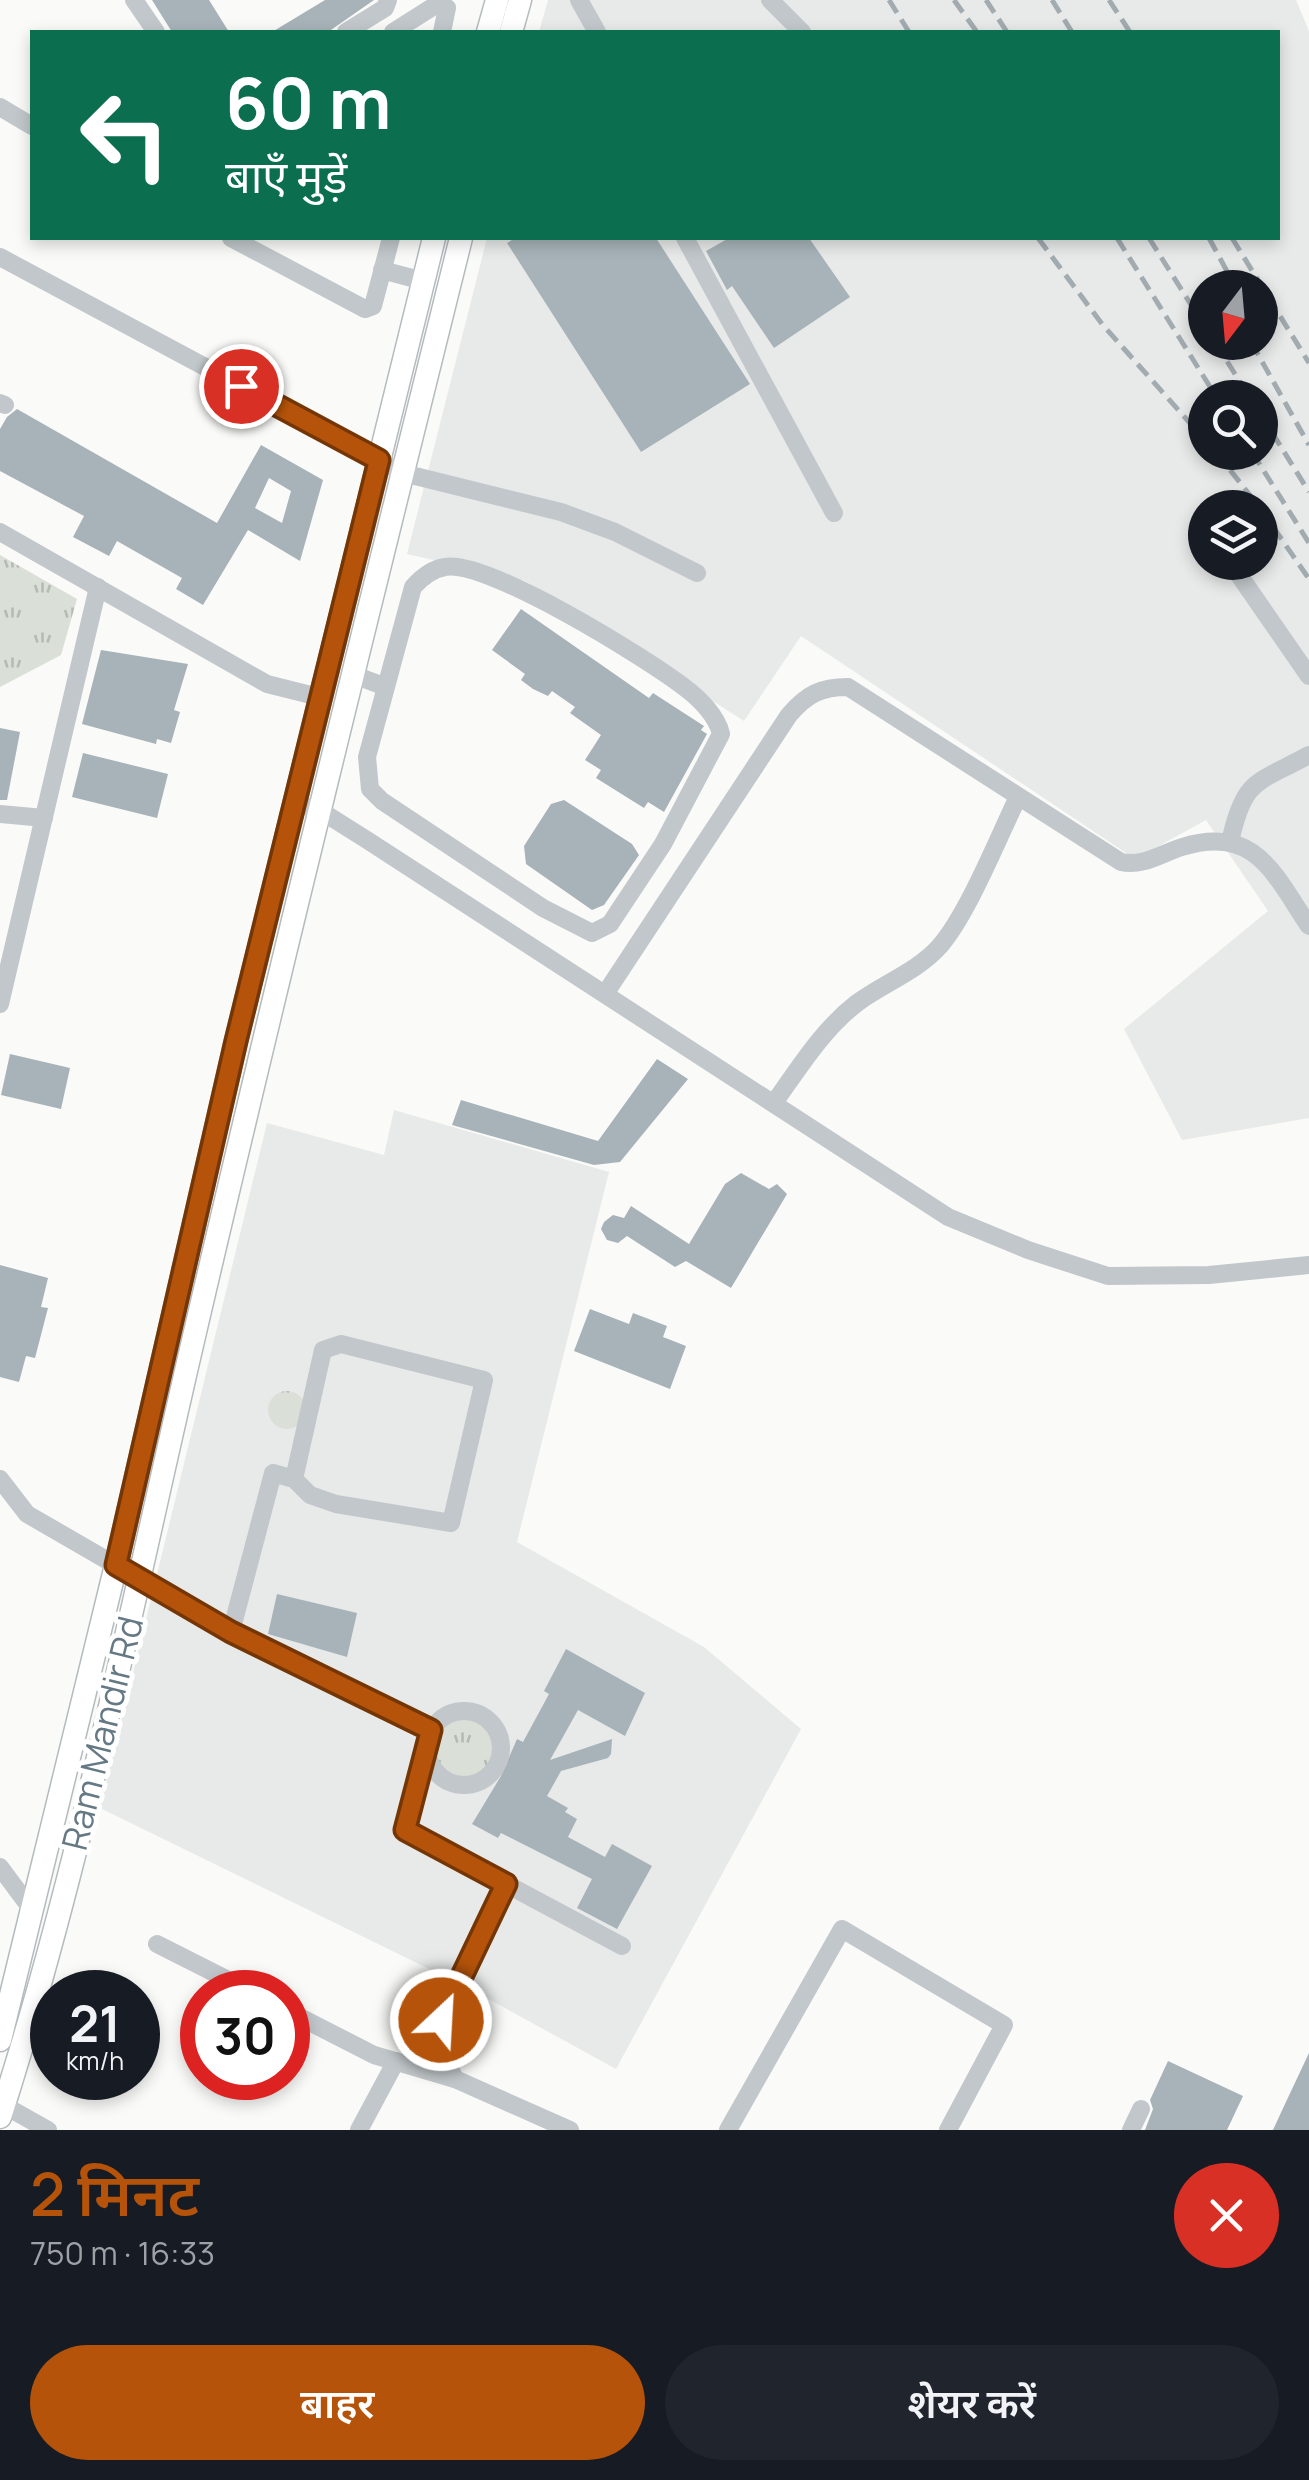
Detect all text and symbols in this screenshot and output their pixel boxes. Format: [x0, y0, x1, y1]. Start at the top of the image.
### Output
text: 60 m [225, 54, 392, 150]
icon: left [60, 70, 190, 200]
text: बाएँ मुड़ें [225, 145, 347, 207]
north arrow [1188, 270, 1278, 360]
map controls [1188, 270, 1278, 580]
pin [199, 344, 284, 429]
icon: arrive [214, 359, 269, 414]
button: search [1188, 380, 1278, 470]
button: layers [1188, 490, 1278, 580]
street label: Ram Mandir Rd [50, 1611, 154, 1855]
position arrow [389, 1968, 493, 2072]
speed limit sign: 30 [180, 1970, 310, 2100]
text: 21 [69, 1989, 121, 2057]
text: km/h [66, 2043, 124, 2078]
text: 2 मिनट [30, 2152, 199, 2234]
button: close [1174, 2163, 1279, 2268]
text: 750 m · 16:33 [30, 2231, 215, 2275]
button: बाहर [30, 2345, 645, 2460]
button: शेयर करें [665, 2345, 1279, 2460]

